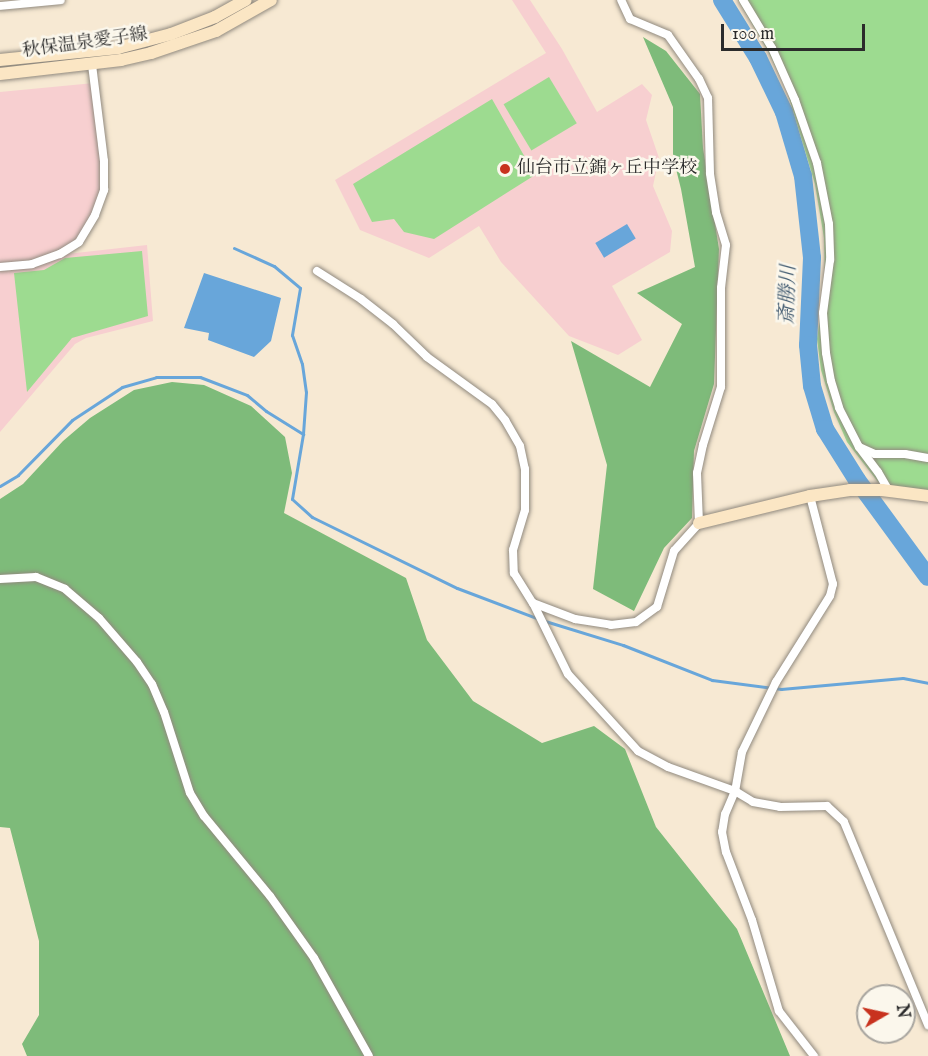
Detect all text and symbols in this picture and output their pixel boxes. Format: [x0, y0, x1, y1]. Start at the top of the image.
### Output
scale bar [724, 12, 868, 50]
text: 100 m [732, 23, 774, 46]
street label: 秋保温泉愛子線 [21, 25, 149, 63]
place label: 仙台市立錦ヶ丘中学校 [517, 158, 697, 180]
marker: 仙台市立錦ヶ丘中学校 [498, 162, 512, 176]
water label: 斎勝川 [775, 265, 801, 325]
north arrow [856, 984, 916, 1044]
text: N [891, 1003, 913, 1020]

